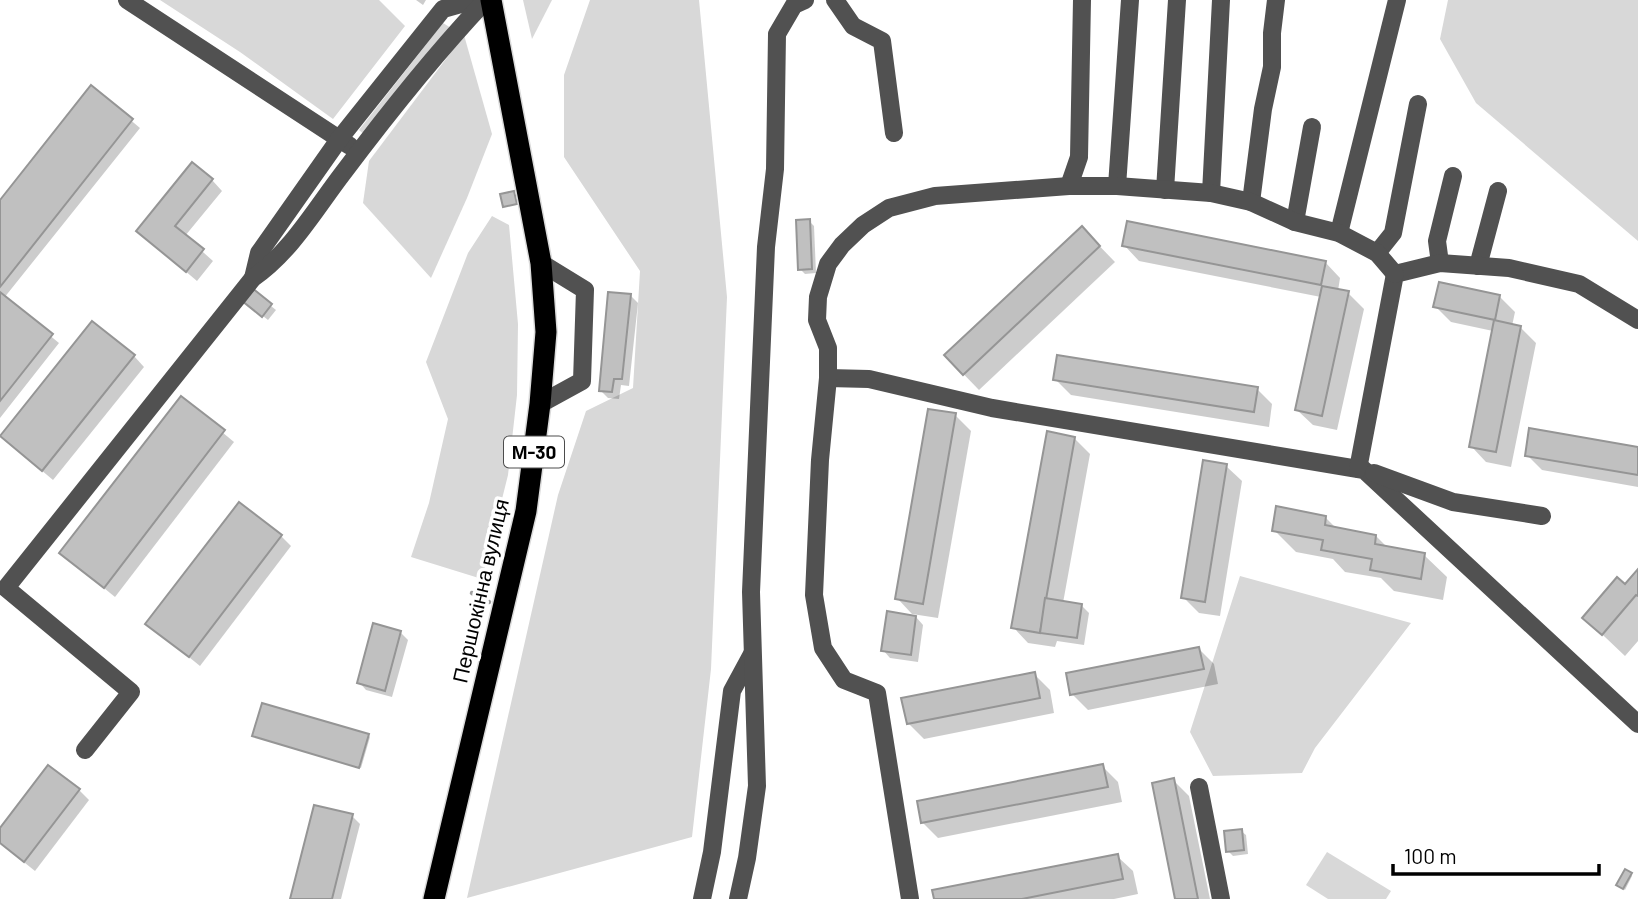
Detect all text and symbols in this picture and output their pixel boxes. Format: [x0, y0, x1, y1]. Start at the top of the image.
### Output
road number: М-30 [504, 436, 564, 467]
street label: Першокінна вулиця [446, 496, 513, 685]
scale bar [1393, 832, 1600, 876]
text: 100 m [1404, 843, 1457, 868]

